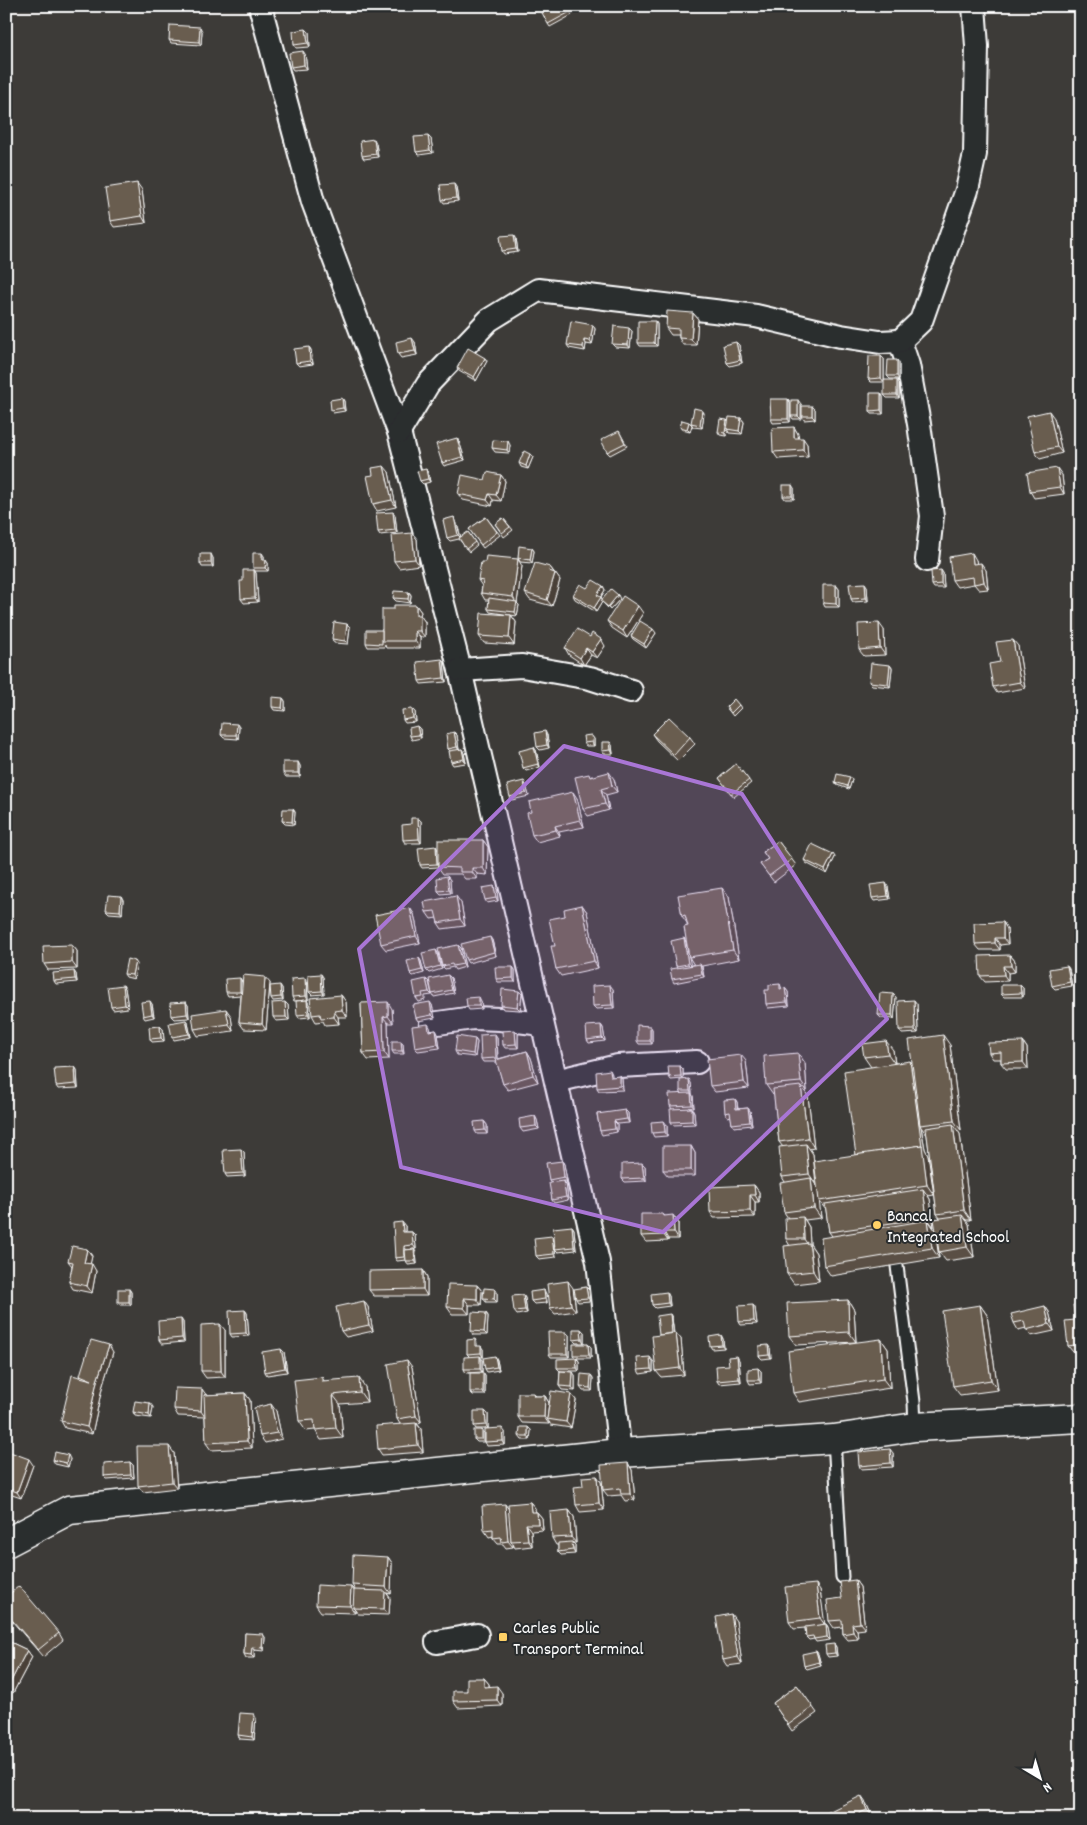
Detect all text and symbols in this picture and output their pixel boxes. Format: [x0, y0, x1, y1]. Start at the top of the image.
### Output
place label: Bancal Integrated School [887, 1205, 1010, 1251]
marker: Bancal Integrated School [871, 1219, 883, 1231]
place label: Carles Public Transport Terminal [513, 1617, 644, 1663]
marker: Carles Public Transport Terminal [497, 1631, 509, 1643]
north arrow [1014, 1752, 1064, 1802]
text: N [1038, 1777, 1056, 1797]

